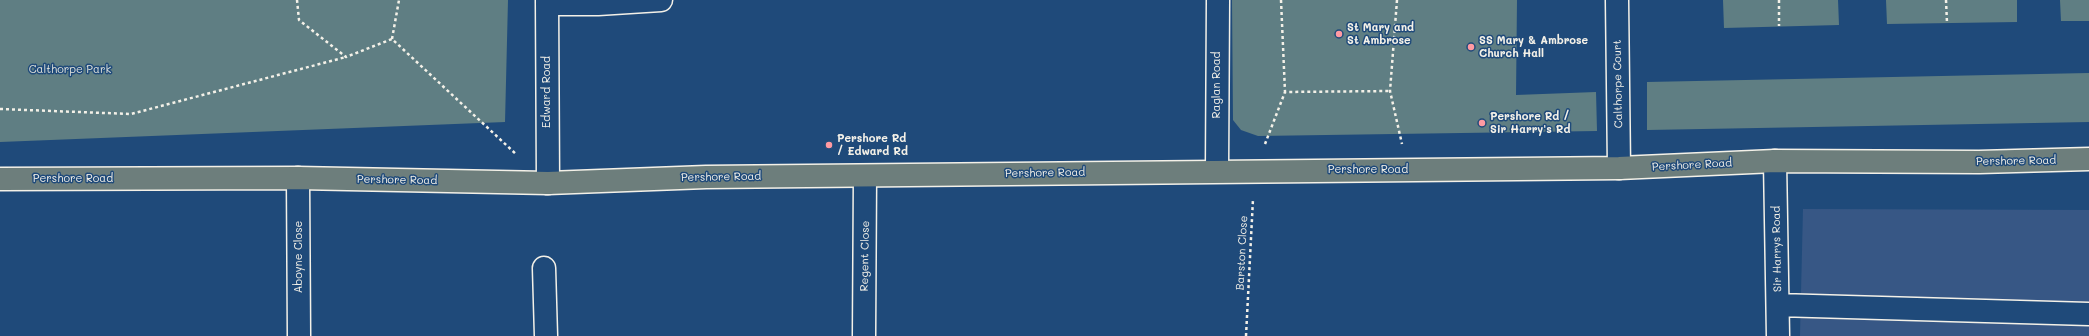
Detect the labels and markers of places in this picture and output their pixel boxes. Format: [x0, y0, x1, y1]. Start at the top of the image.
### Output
place label: St Mary and St Ambrose [1347, 21, 1414, 47]
marker: St Mary and St Ambrose [1334, 29, 1344, 39]
place label: SS Mary & Ambrose Church Hall [1479, 34, 1588, 60]
marker: SS Mary & Ambrose Church Hall [1466, 42, 1476, 52]
place label: Pershore Rd / Sir Harry's Rd [1490, 110, 1570, 136]
marker: Pershore Rd / Sir Harry's Rd [1477, 118, 1487, 128]
place label: Pershore Rd / Edward Rd [837, 132, 908, 158]
marker: Pershore Rd / Edward Rd [824, 140, 834, 150]

